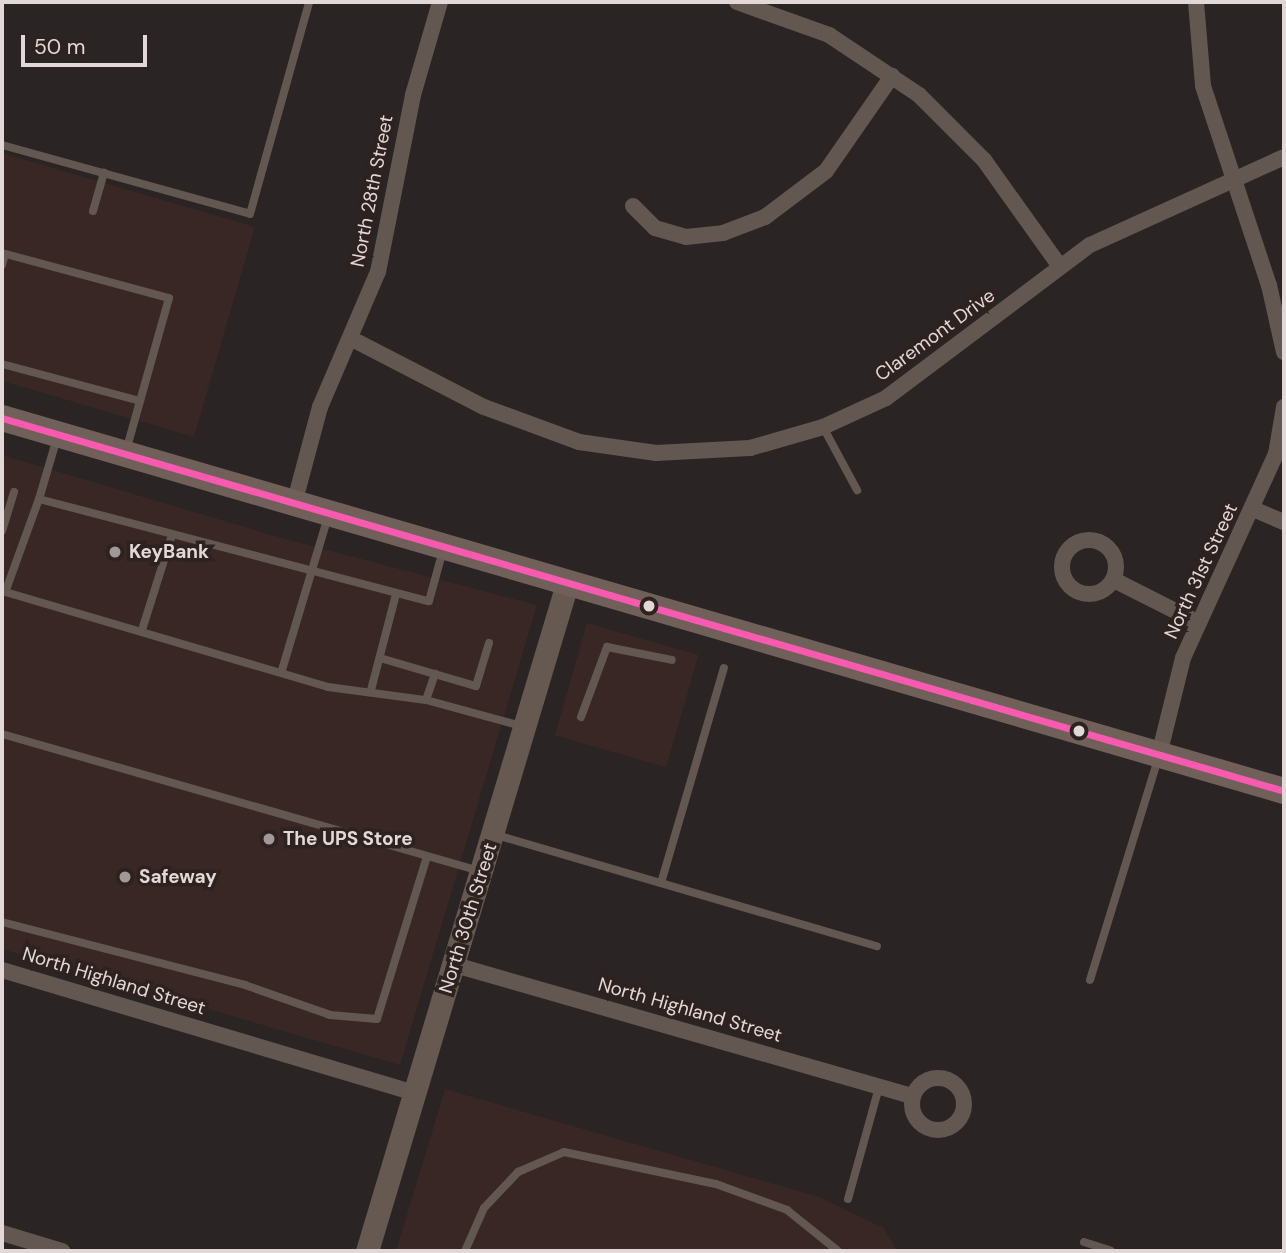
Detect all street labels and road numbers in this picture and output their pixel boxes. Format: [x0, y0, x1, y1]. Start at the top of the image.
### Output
street label: North 28th Street [346, 113, 398, 269]
street label: Claremont Drive [871, 284, 999, 386]
street label: North 31st Street [1160, 499, 1242, 643]
street label: North 30th Street [434, 840, 502, 996]
street label: North Highland Street [20, 942, 208, 1020]
street label: North Highland Street [595, 973, 785, 1047]

